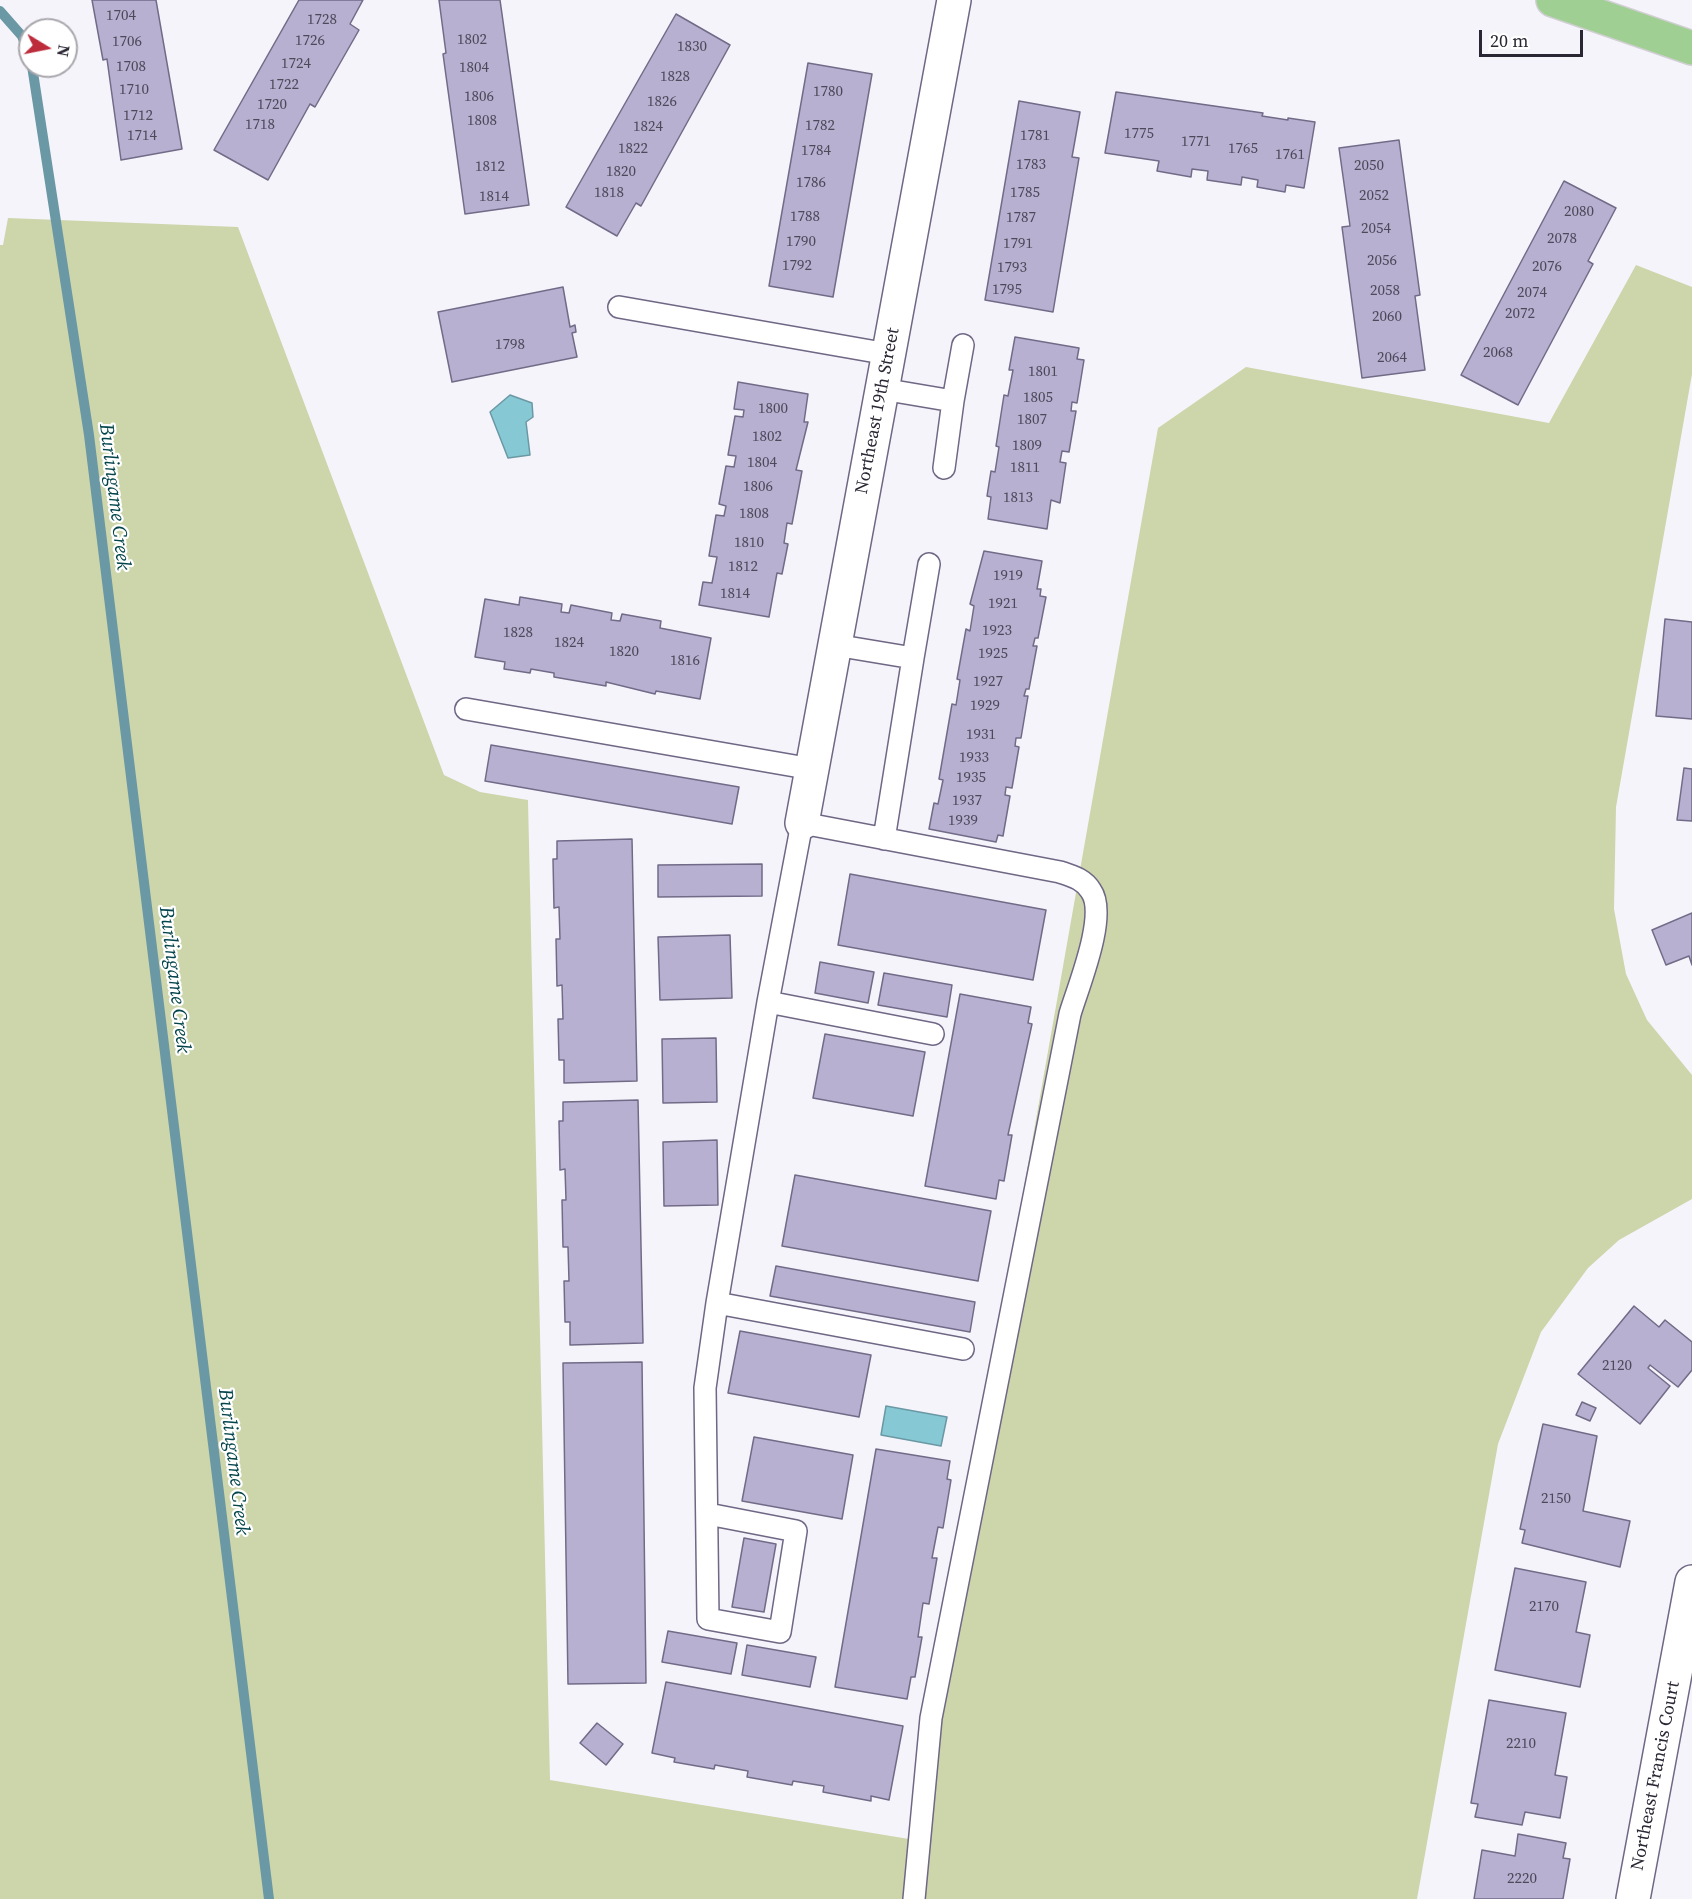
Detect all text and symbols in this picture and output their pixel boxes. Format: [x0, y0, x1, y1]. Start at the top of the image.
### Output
house number: 1704 [106, 7, 136, 25]
house number: 1728 [307, 11, 337, 29]
north arrow [18, 18, 78, 78]
scale bar [1482, 18, 1586, 56]
text: 20 m [1490, 28, 1528, 53]
house number: 1802 [457, 31, 487, 49]
house number: 1726 [295, 32, 325, 50]
house number: 1706 [112, 33, 142, 51]
house number: 1830 [677, 38, 707, 56]
text: N [52, 43, 76, 58]
house number: 1724 [281, 55, 311, 73]
house number: 1708 [116, 58, 146, 76]
house number: 1804 [459, 59, 489, 77]
house number: 1828 [660, 68, 690, 86]
house number: 1722 [269, 76, 299, 94]
house number: 1710 [119, 81, 149, 99]
house number: 1780 [813, 83, 843, 101]
house number: 1806 [464, 88, 494, 106]
house number: 1826 [647, 93, 677, 111]
house number: 1720 [257, 96, 287, 114]
house number: 1712 [123, 107, 153, 125]
house number: 1808 [467, 112, 497, 130]
house number: 1718 [245, 116, 275, 134]
house number: 1782 [805, 117, 835, 135]
house number: 1824 [633, 118, 663, 136]
house number: 1775 [1124, 125, 1154, 143]
house number: 1714 [127, 127, 157, 145]
house number: 1781 [1020, 127, 1050, 145]
house number: 1771 [1181, 133, 1211, 151]
house number: 1822 [618, 140, 648, 158]
house number: 1765 [1228, 140, 1258, 158]
house number: 1784 [801, 142, 831, 160]
house number: 1761 [1275, 146, 1305, 164]
house number: 1783 [1016, 156, 1046, 174]
house number: 2050 [1354, 157, 1384, 175]
house number: 1812 [475, 158, 505, 176]
house number: 1820 [606, 163, 636, 181]
house number: 1786 [796, 174, 826, 192]
house number: 1818 [594, 184, 624, 202]
house number: 1785 [1010, 184, 1040, 202]
house number: 2052 [1359, 187, 1389, 205]
house number: 1814 [479, 188, 509, 206]
house number: 2080 [1564, 203, 1594, 221]
house number: 1788 [790, 208, 820, 226]
house number: 1787 [1006, 209, 1036, 227]
house number: 2054 [1361, 220, 1391, 238]
house number: 2078 [1547, 230, 1577, 248]
house number: 1790 [786, 233, 816, 251]
house number: 1791 [1003, 235, 1033, 253]
house number: 2056 [1367, 252, 1397, 270]
house number: 1792 [782, 257, 812, 275]
house number: 2076 [1532, 258, 1562, 276]
house number: 1793 [997, 259, 1027, 277]
house number: 1795 [992, 281, 1022, 299]
house number: 2058 [1370, 282, 1400, 300]
house number: 2074 [1517, 284, 1547, 302]
house number: 2072 [1505, 305, 1535, 323]
house number: 2060 [1372, 308, 1402, 326]
street label: Northeast 19th Street [851, 326, 905, 496]
house number: 1798 [495, 336, 525, 354]
house number: 2068 [1483, 344, 1513, 362]
house number: 2064 [1377, 349, 1407, 367]
house number: 1801 [1028, 363, 1058, 381]
house number: 1805 [1023, 389, 1053, 407]
house number: 1800 [758, 400, 788, 418]
house number: 1807 [1017, 411, 1047, 429]
water label: Burlingame Creek [93, 422, 135, 572]
house number: 1802 [752, 428, 782, 446]
house number: 1809 [1012, 437, 1042, 455]
house number: 1804 [747, 454, 777, 472]
house number: 1811 [1010, 459, 1040, 477]
house number: 1806 [743, 478, 773, 496]
house number: 1813 [1003, 489, 1033, 507]
house number: 1808 [739, 505, 769, 523]
house number: 1810 [734, 534, 764, 552]
house number: 1812 [728, 558, 758, 576]
house number: 1919 [993, 567, 1023, 585]
house number: 1814 [720, 585, 750, 603]
house number: 1921 [988, 595, 1018, 613]
house number: 1923 [982, 622, 1012, 640]
house number: 1828 [503, 624, 533, 642]
house number: 1824 [554, 634, 584, 652]
house number: 1820 [609, 643, 639, 661]
house number: 1925 [978, 645, 1008, 663]
house number: 1816 [670, 652, 700, 670]
house number: 1927 [973, 673, 1003, 691]
house number: 1929 [970, 697, 1000, 715]
house number: 1931 [966, 726, 996, 744]
house number: 1933 [959, 749, 989, 767]
house number: 1935 [956, 769, 986, 787]
house number: 1937 [952, 792, 982, 810]
house number: 1939 [948, 812, 978, 830]
water label: Burlingame Creek [153, 905, 195, 1055]
house number: 2120 [1602, 1357, 1632, 1375]
water label: Burlingame Creek [212, 1387, 254, 1537]
house number: 2150 [1541, 1490, 1571, 1508]
house number: 2170 [1529, 1598, 1559, 1616]
street label: Northeast Francis Court [1627, 1679, 1685, 1873]
house number: 2210 [1506, 1735, 1536, 1753]
house number: 2220 [1507, 1870, 1537, 1888]

